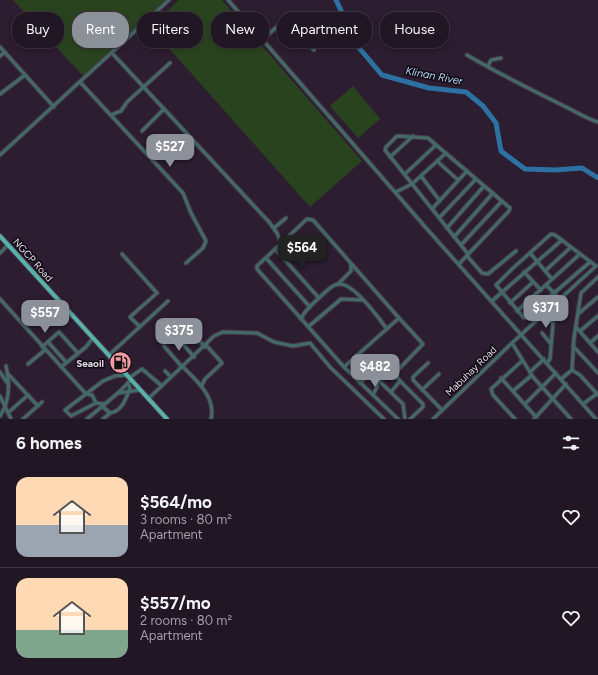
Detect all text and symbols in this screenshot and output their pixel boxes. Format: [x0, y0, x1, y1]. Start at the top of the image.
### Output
chip: Buy [12, 12, 64, 48]
chip: Rent [72, 12, 129, 48]
chip: Filters [137, 12, 203, 48]
chip: New [211, 12, 269, 48]
chip: Apartment [277, 12, 372, 48]
chip: House [380, 12, 449, 48]
water label: Klinan River [404, 64, 465, 88]
pin: $527 [146, 134, 194, 168]
text: $527 [155, 139, 185, 154]
pin: $564 [278, 235, 326, 269]
street label: NGCP Road [10, 236, 56, 284]
text: $564 [287, 240, 317, 255]
pin: $371 [522, 295, 570, 329]
pin: $557 [21, 300, 69, 334]
text: $371 [532, 300, 560, 315]
text: $557 [30, 305, 60, 320]
pin: $375 [155, 318, 203, 352]
text: $375 [164, 323, 194, 338]
street label: Mabuhay Road [443, 343, 499, 399]
fuel station icon: Seaoil [107, 350, 133, 376]
pin: $482 [351, 354, 399, 388]
place label: Seaoil [76, 357, 104, 370]
text: $482 [360, 359, 390, 374]
icon: filters [560, 432, 582, 454]
text: 6 homes [16, 433, 82, 453]
text: $564/mo [140, 492, 212, 512]
icon: home [48, 493, 96, 541]
icon: heart [560, 506, 582, 528]
text: 3 rooms · 80 m² [140, 512, 232, 527]
text: Apartment [140, 527, 203, 542]
text: $557/mo [140, 593, 211, 613]
icon: home [48, 594, 96, 642]
icon: heart [560, 607, 582, 629]
text: 2 rooms · 80 m² [140, 613, 232, 628]
text: Apartment [140, 628, 203, 643]

